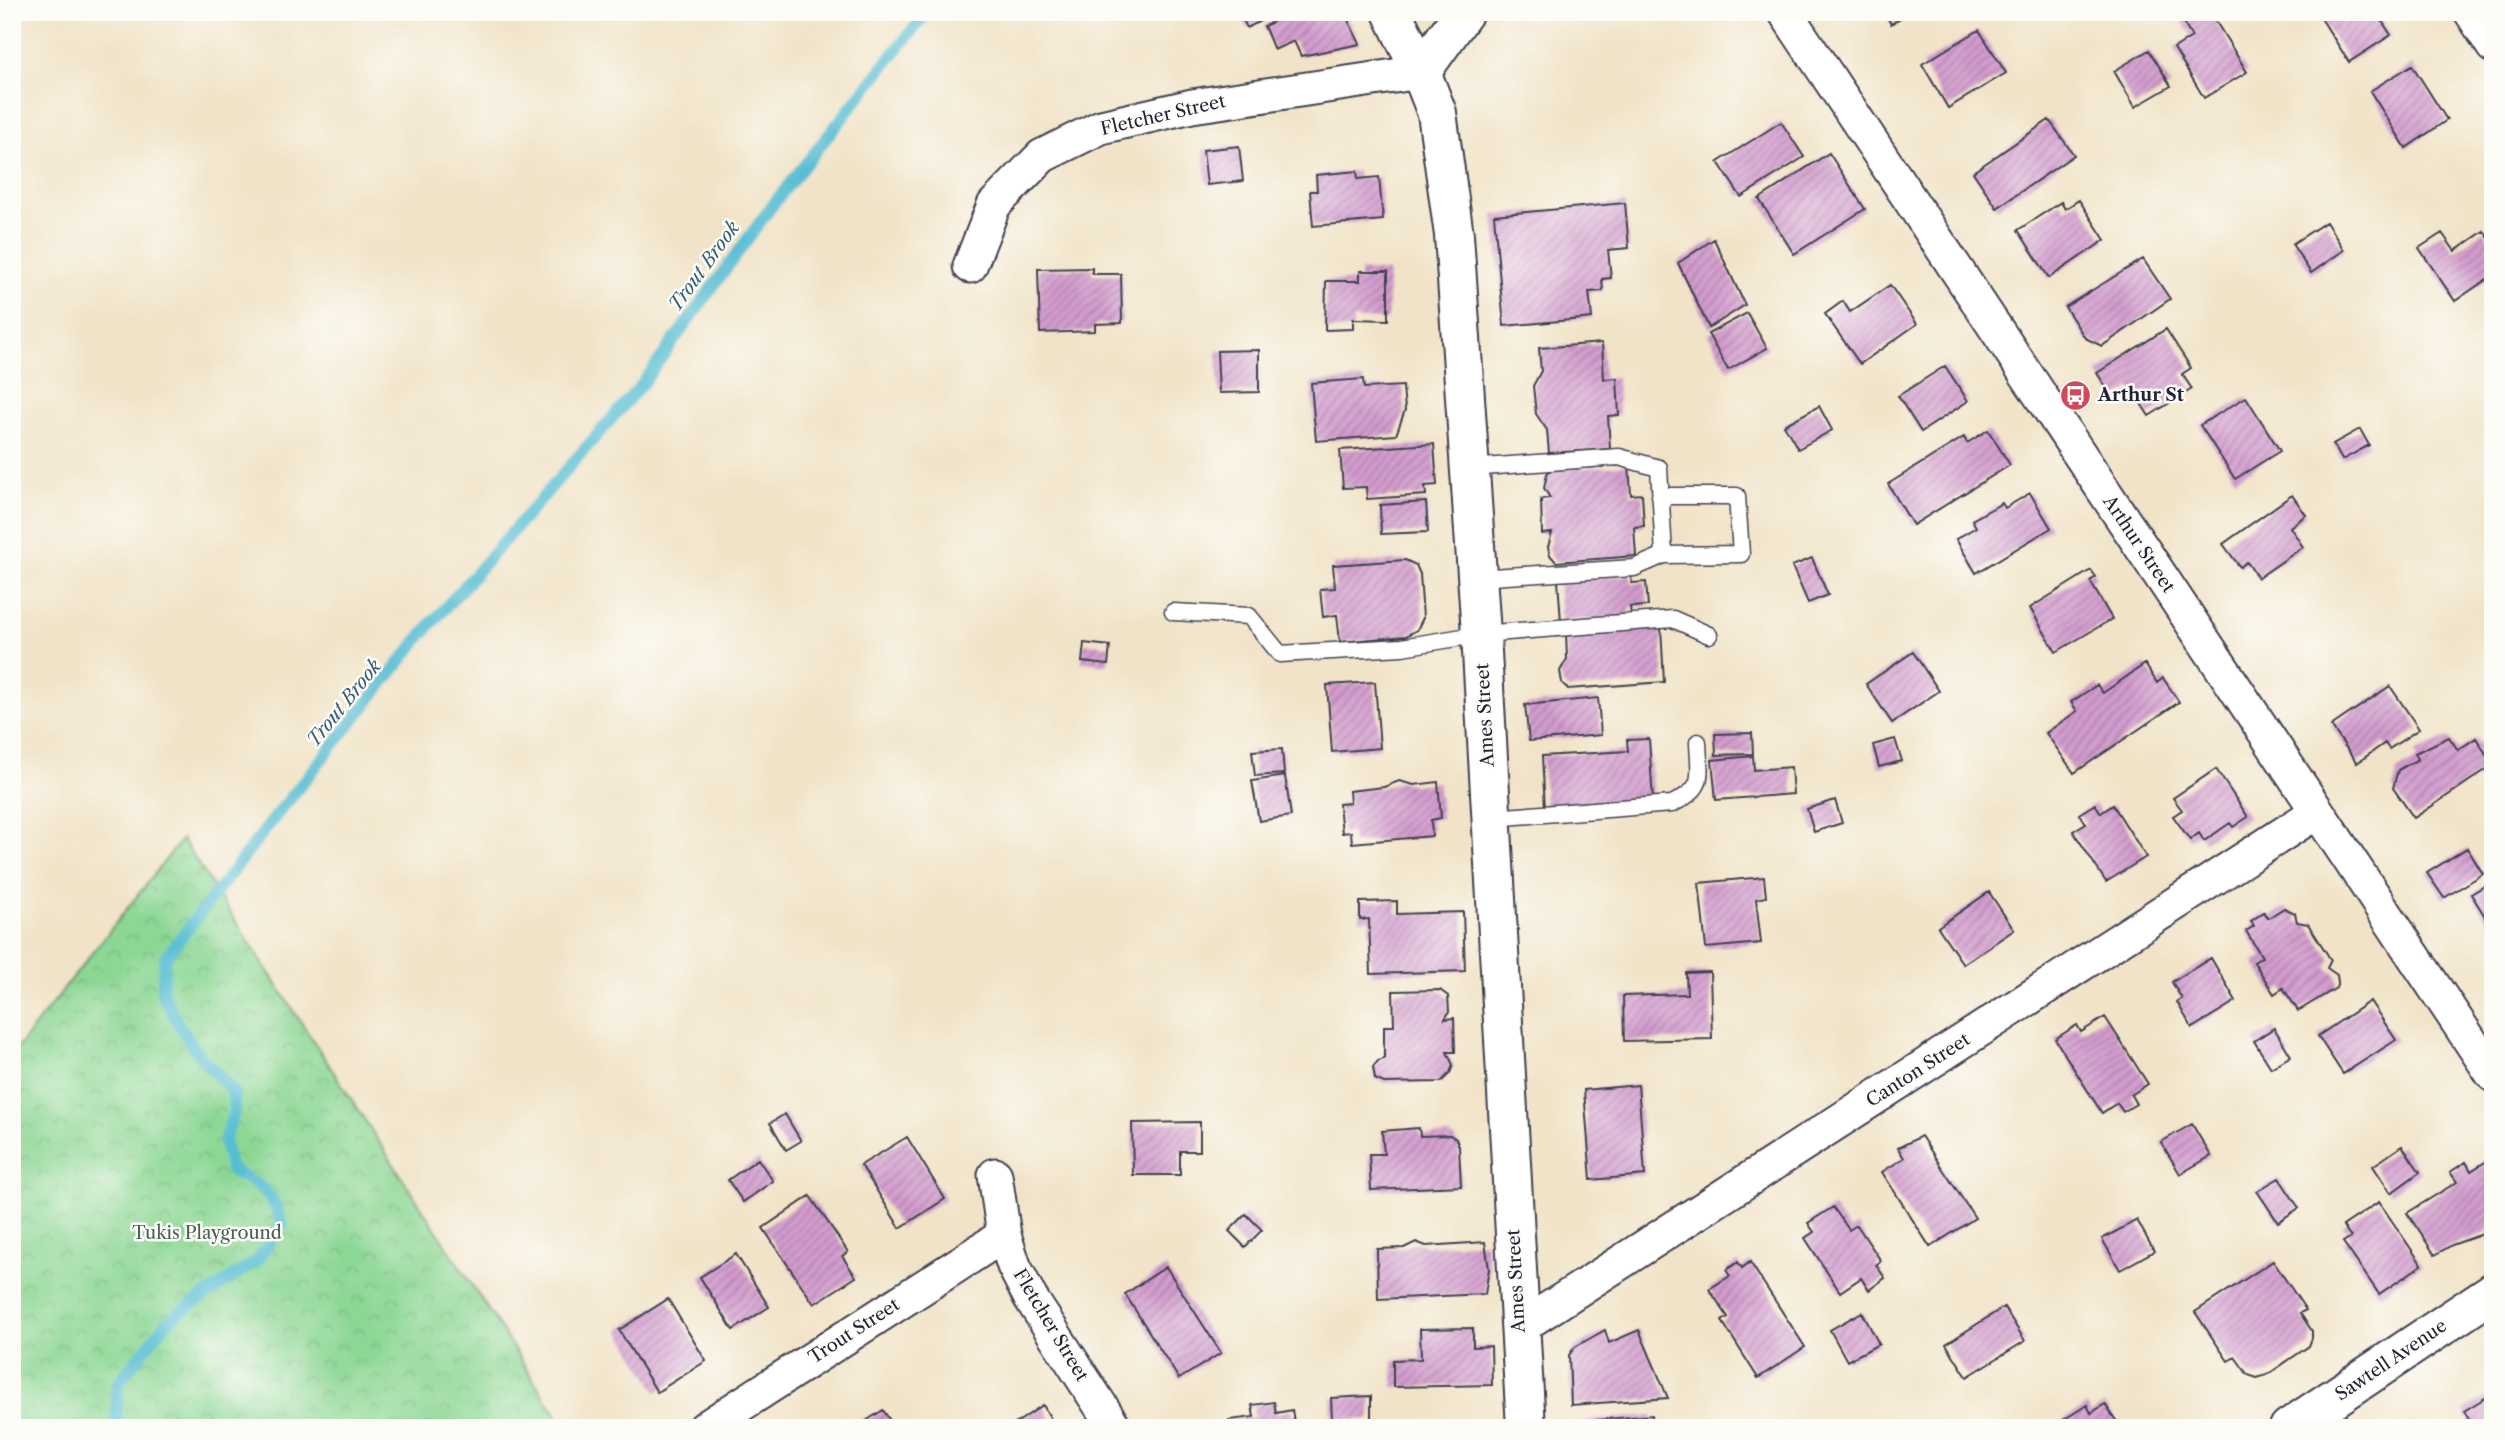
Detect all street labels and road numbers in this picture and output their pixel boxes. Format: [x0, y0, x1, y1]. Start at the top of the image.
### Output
street label: Fletcher Street [1099, 90, 1228, 140]
street label: Arthur Street [2098, 490, 2180, 597]
street label: Ames Street [1471, 662, 1499, 768]
street label: Canton Street [1862, 1028, 1974, 1112]
street label: Ames Street [1502, 1228, 1530, 1334]
street label: Fletcher Street [1009, 1265, 1094, 1386]
street label: Trout Street [804, 1293, 904, 1369]
street label: Sawtell Avenue [2331, 1315, 2451, 1405]

